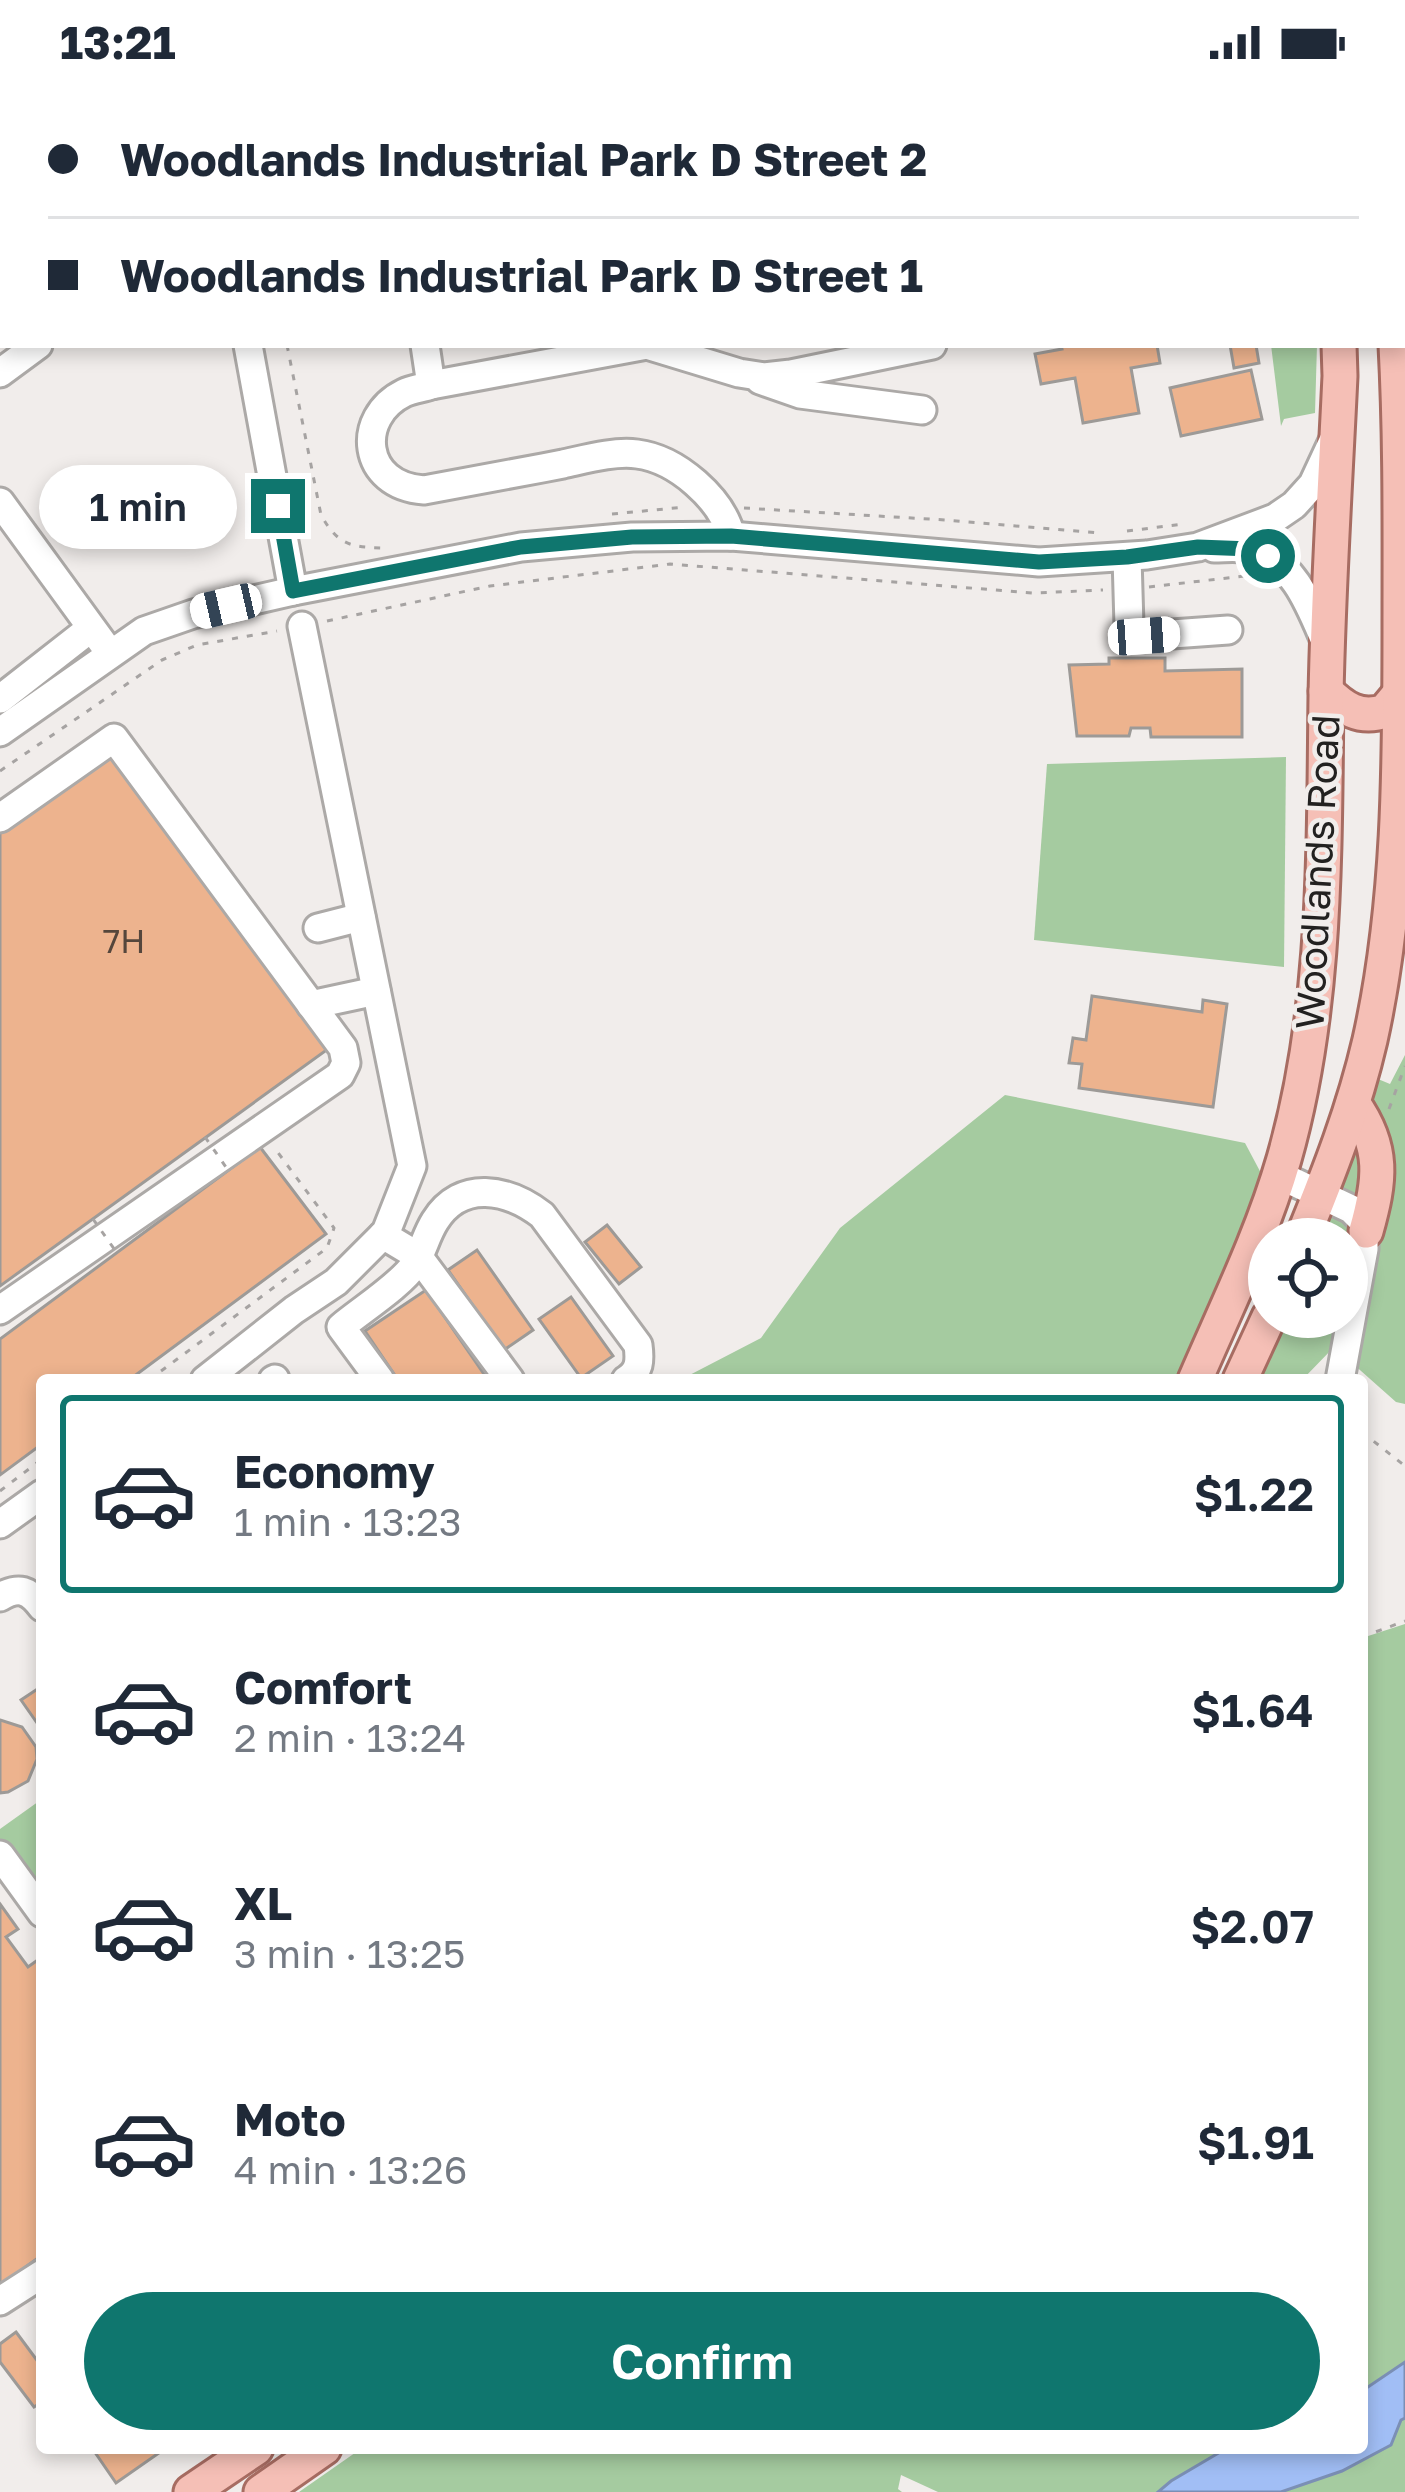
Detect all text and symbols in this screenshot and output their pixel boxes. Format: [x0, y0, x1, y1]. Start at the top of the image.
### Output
text: 13:21 [60, 15, 176, 69]
text: Woodlands Industrial Park D Street 2 [120, 132, 927, 186]
text: Woodlands Industrial Park D Street 1 [120, 248, 923, 302]
callout: 1 min [38, 464, 236, 548]
route end [251, 479, 305, 533]
text: 1 min [89, 483, 187, 530]
route start [1241, 529, 1295, 583]
car [187, 580, 265, 632]
car [1107, 616, 1181, 656]
street label: Woodlands Road [1285, 713, 1349, 1031]
house number: 7H [103, 921, 145, 960]
map controls [1248, 1218, 1368, 1338]
button: locate [1248, 1218, 1368, 1338]
icon: car [90, 1440, 198, 1548]
text: Economy [234, 1444, 435, 1498]
text: $1.22 [1194, 1467, 1314, 1521]
text: 1 min · 13:23 [234, 1498, 462, 1545]
icon: car [90, 1656, 198, 1764]
text: Comfort [234, 1660, 412, 1714]
text: $1.64 [1191, 1683, 1314, 1737]
text: 2 min · 13:24 [234, 1714, 466, 1761]
icon: car [90, 1872, 198, 1980]
text: XL [234, 1876, 292, 1930]
text: $2.07 [1190, 1899, 1314, 1953]
text: 3 min · 13:25 [234, 1930, 465, 1977]
icon: car [90, 2088, 198, 2196]
text: Moto [234, 2092, 346, 2146]
text: $1.91 [1197, 2115, 1314, 2169]
text: 4 min · 13:26 [234, 2146, 467, 2193]
button: Confirm [84, 2292, 1320, 2430]

